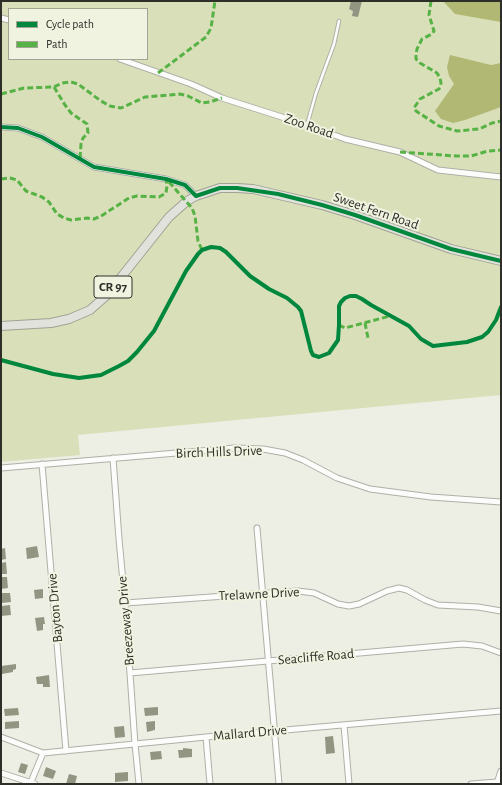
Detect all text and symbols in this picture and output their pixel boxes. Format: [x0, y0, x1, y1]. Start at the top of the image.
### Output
legend [8, 8, 148, 60]
text: Cycle path [46, 18, 94, 30]
text: Path [46, 38, 68, 50]
street label: Zoo Road [282, 110, 336, 142]
street label: Sweet Fern Road [331, 189, 421, 233]
road number: CR 97 [94, 276, 132, 298]
street label: Birch Hills Drive [175, 442, 263, 462]
street label: Bayton Drive [44, 573, 66, 643]
street label: Breezeway Drive [114, 576, 138, 666]
street label: Trelawne Drive [218, 583, 300, 605]
street label: Seacliffe Road [277, 645, 355, 669]
street label: Mallard Drive [213, 721, 287, 745]

